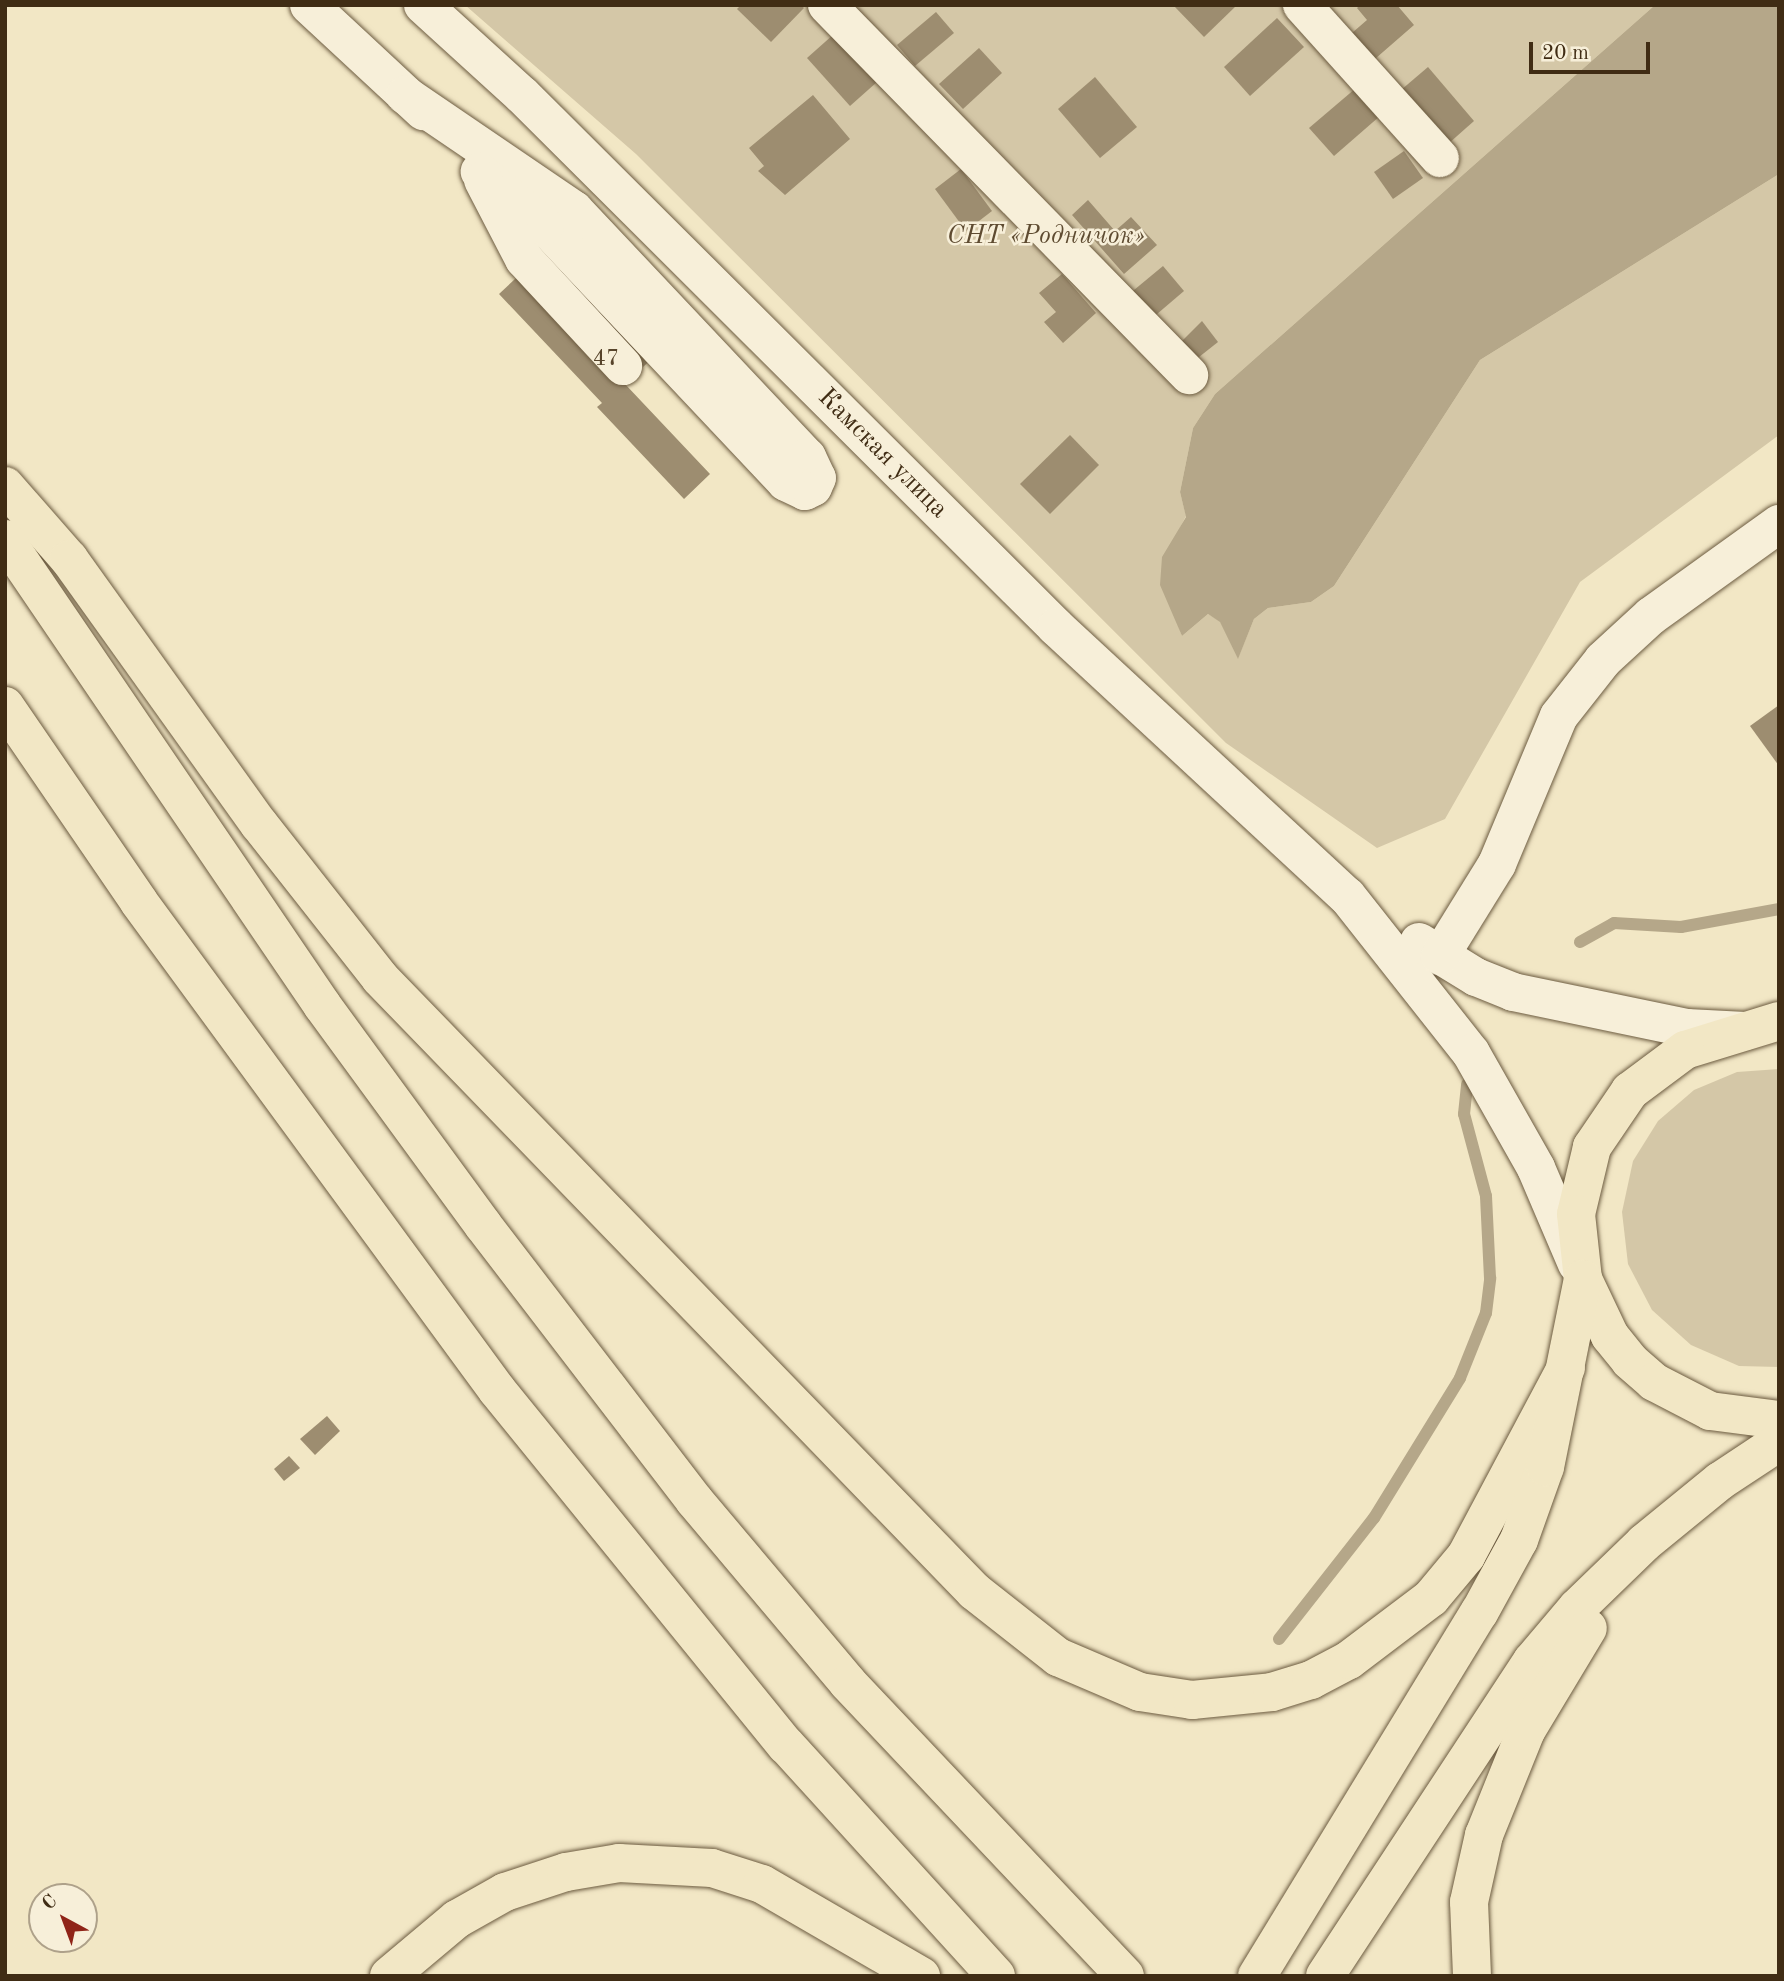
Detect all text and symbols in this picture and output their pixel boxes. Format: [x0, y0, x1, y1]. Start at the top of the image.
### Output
scale bar [1532, 28, 1653, 72]
text: 20 m [1542, 43, 1589, 64]
park label: СНТ «Родничок» [947, 221, 1145, 253]
house number: 47 [593, 345, 619, 373]
street label: Камская улица [810, 382, 954, 526]
north arrow [28, 1883, 98, 1953]
text: С [39, 1892, 61, 1915]

